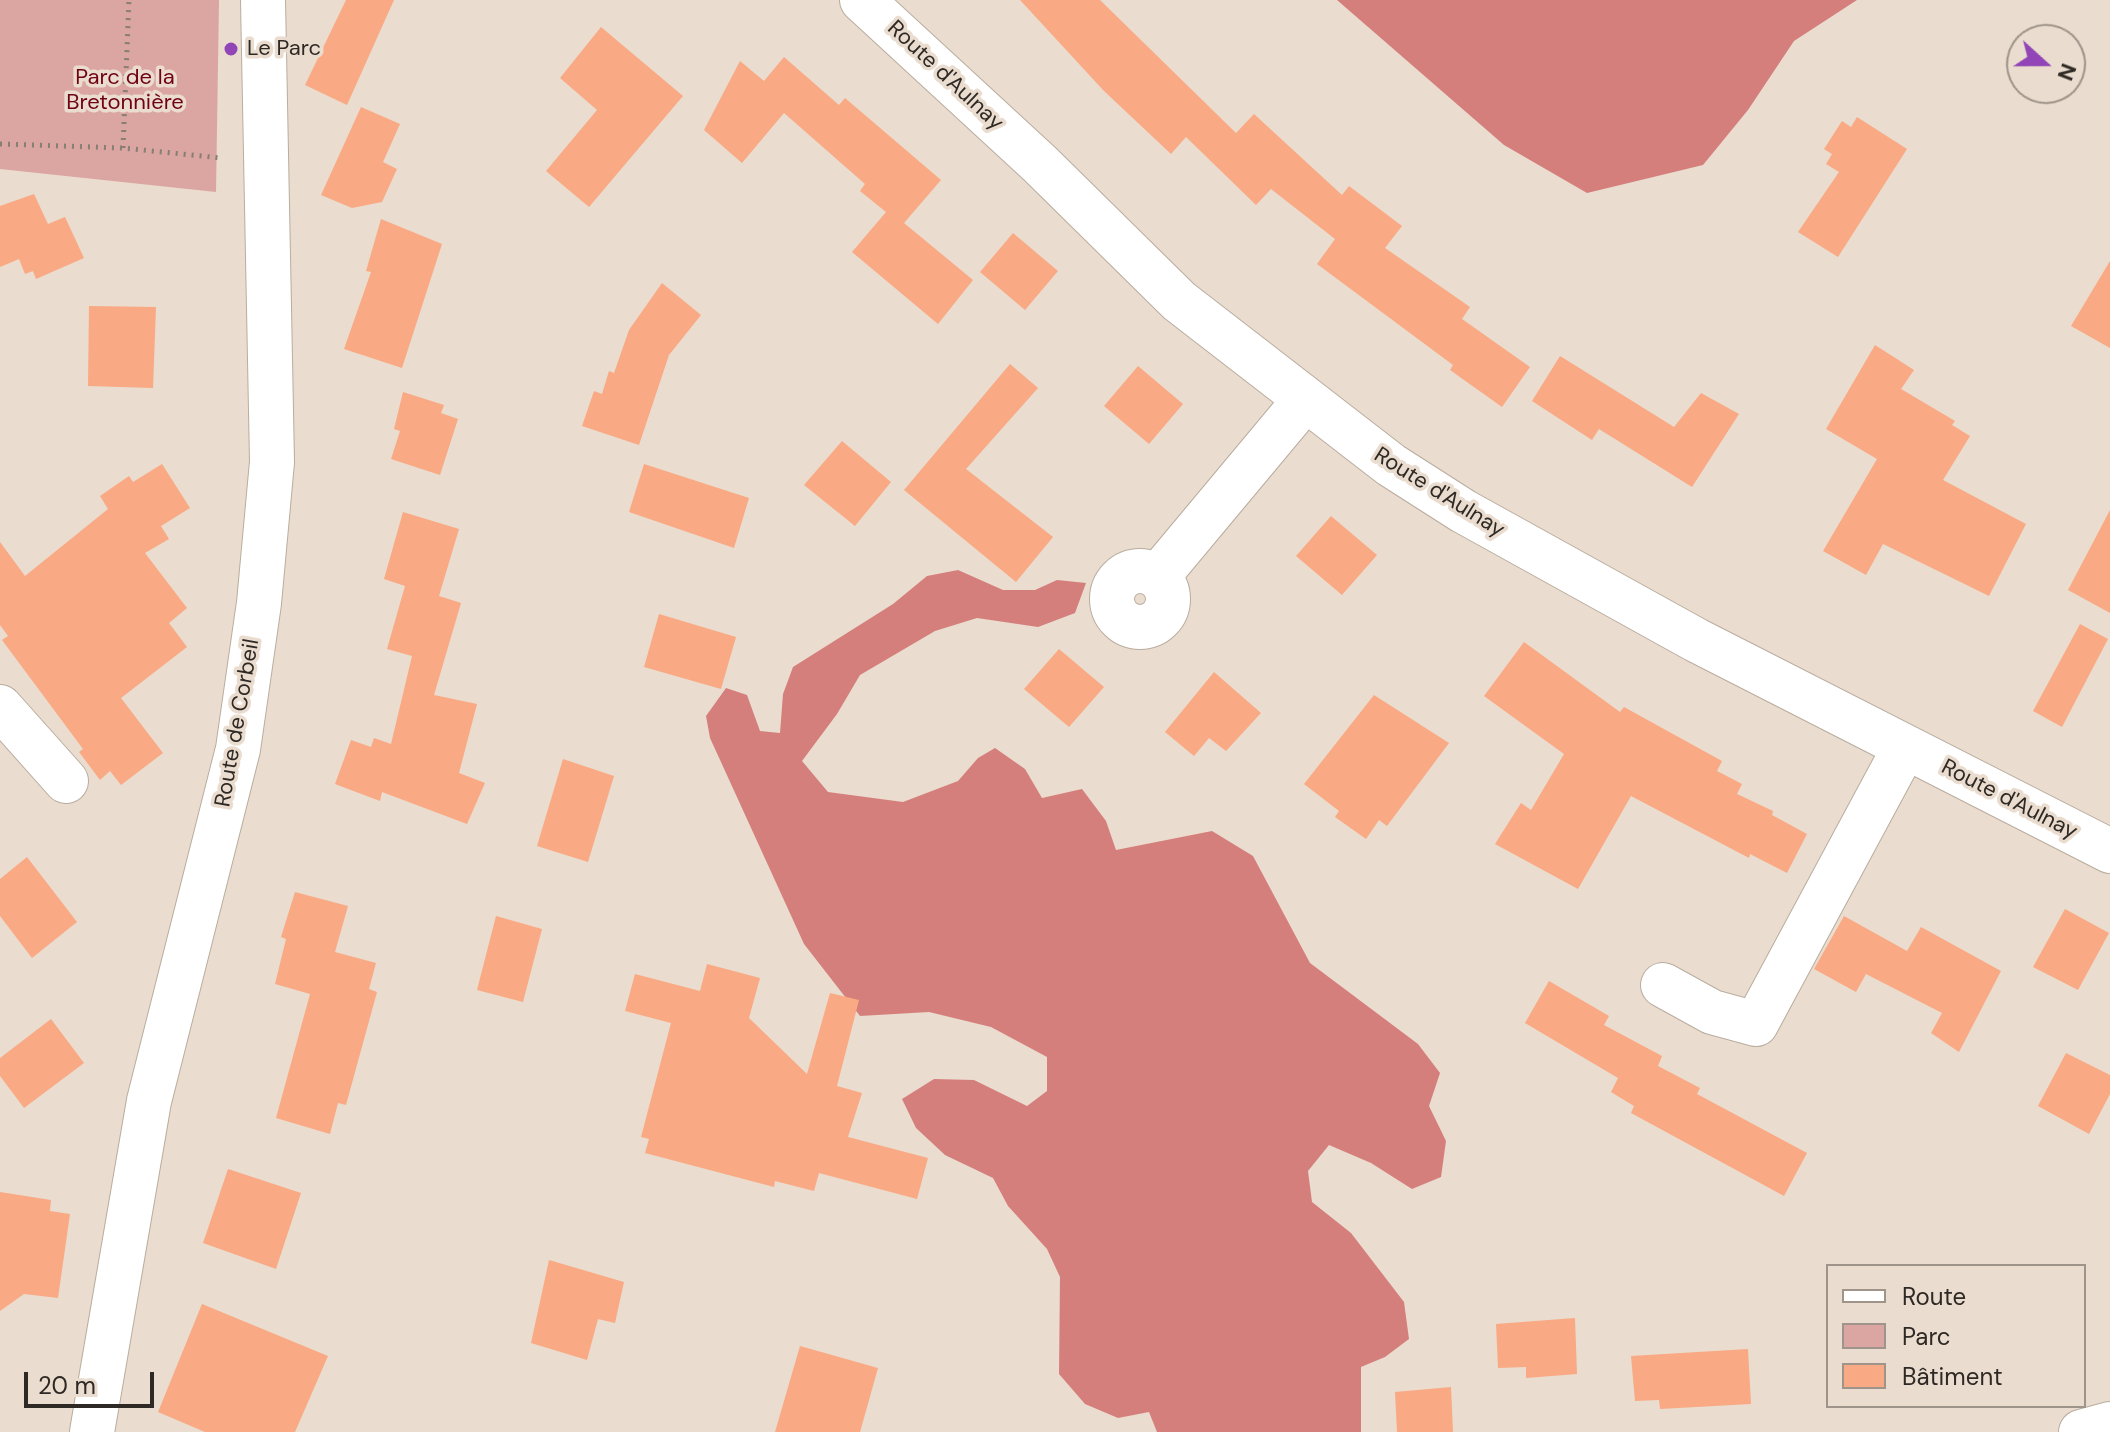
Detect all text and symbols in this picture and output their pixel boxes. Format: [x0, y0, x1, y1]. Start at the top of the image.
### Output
street label: Route d'Aulnay [881, 16, 1009, 136]
north arrow [2006, 24, 2086, 104]
place label: Le Parc [247, 36, 321, 62]
marker: Le Parc [222, 40, 240, 58]
text: N [2051, 59, 2083, 85]
park label: Parc de la Bretonnière [66, 65, 184, 116]
street label: Route d'Aulnay [1369, 442, 1509, 544]
street label: Route de Corbeil [210, 637, 266, 809]
street label: Route d'Aulnay [1937, 754, 2081, 846]
legend [1826, 1264, 2086, 1408]
text: Route [1902, 1281, 1966, 1312]
text: Parc [1902, 1321, 1951, 1352]
scale bar [28, 1356, 158, 1406]
text: Bâtiment [1902, 1361, 2003, 1392]
text: 20 m [38, 1370, 96, 1401]

